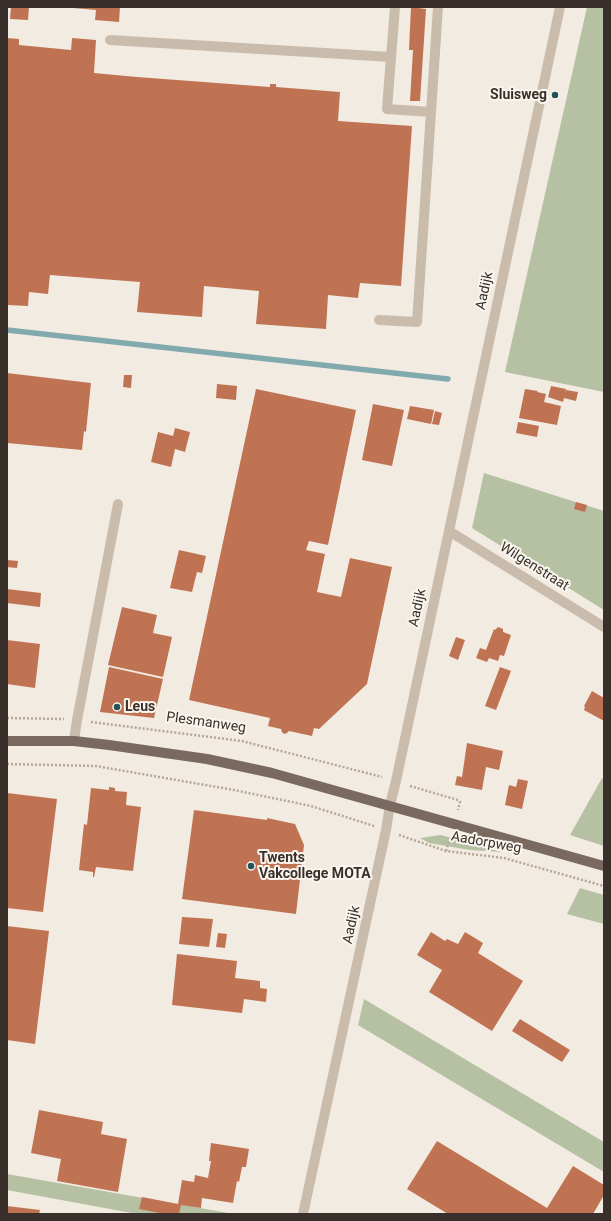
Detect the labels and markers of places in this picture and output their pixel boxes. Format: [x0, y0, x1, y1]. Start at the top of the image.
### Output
place label: Sluisweg [490, 87, 547, 103]
marker: Sluisweg [550, 90, 560, 100]
place label: Leus [125, 699, 155, 715]
marker: Leus [112, 702, 122, 712]
place label: Twents Vakcollege MOTA [259, 850, 371, 882]
marker: Twents Vakcollege MOTA [246, 861, 256, 871]

